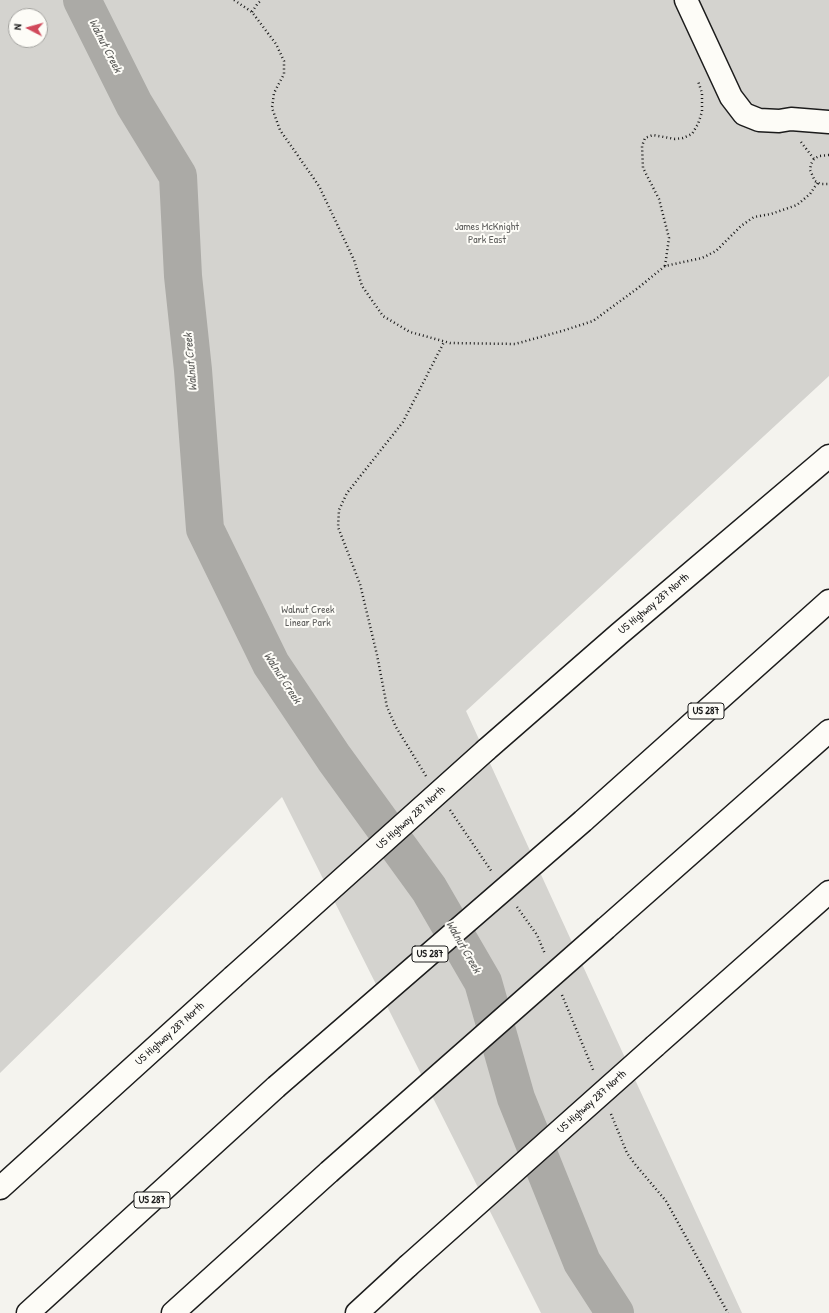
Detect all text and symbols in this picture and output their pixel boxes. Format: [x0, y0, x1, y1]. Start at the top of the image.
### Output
north arrow [8, 8, 48, 48]
water label: Walnut Creek [85, 17, 125, 75]
text: N [10, 23, 24, 31]
park label: James McKnight Park East [455, 220, 519, 246]
water label: Walnut Creek [181, 332, 201, 392]
street label: US Highway 287 North [616, 571, 692, 637]
park label: Walnut Creek Linear Park [281, 603, 335, 629]
water label: Walnut Creek [260, 650, 304, 706]
road number: US 287 [688, 703, 724, 719]
street label: US Highway 287 North [374, 784, 448, 852]
water label: Walnut Creek [442, 918, 484, 976]
road number: US 287 [412, 946, 448, 962]
street label: US Highway 287 North [133, 1000, 207, 1068]
street label: US Highway 287 North [555, 1068, 629, 1136]
road number: US 287 [134, 1192, 170, 1208]

